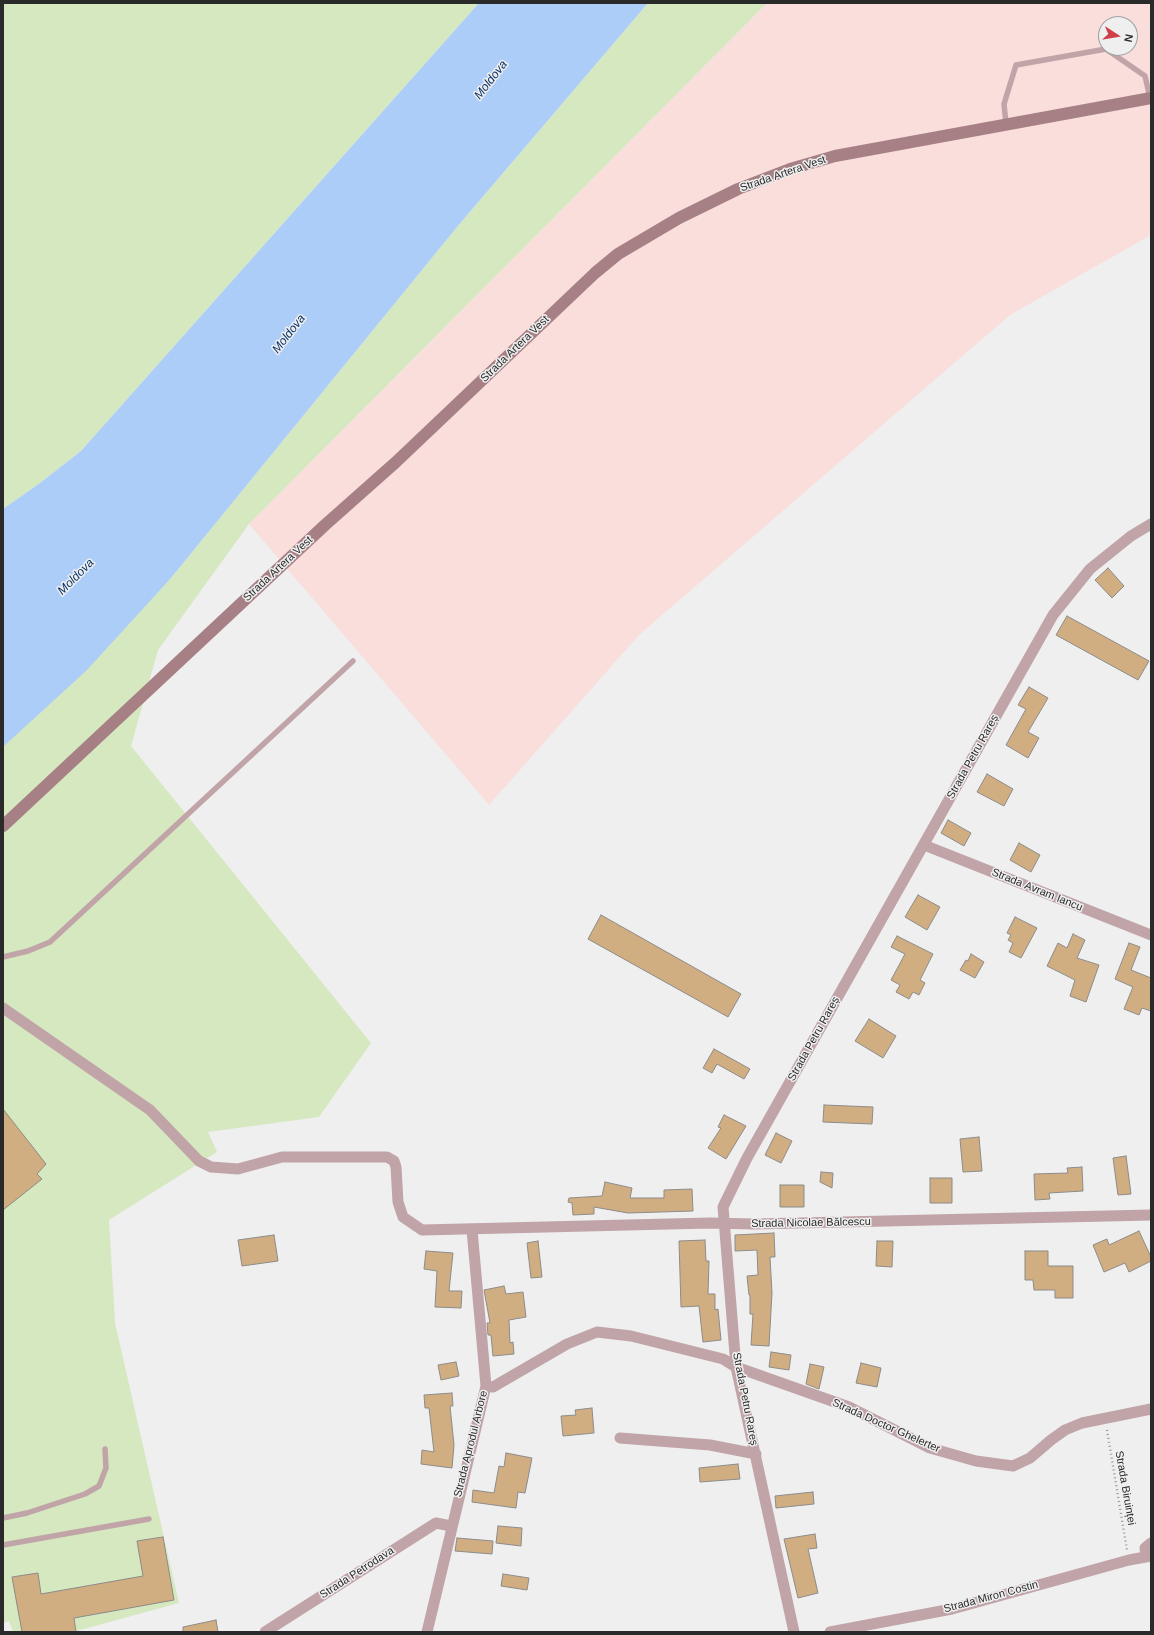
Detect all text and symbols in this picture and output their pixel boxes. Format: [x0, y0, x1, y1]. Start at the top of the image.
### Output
north arrow [1098, 16, 1138, 56]
text: N [1122, 33, 1135, 43]
water label: Moldova [471, 58, 511, 102]
street label: Strada Artera Vest [738, 153, 828, 195]
water label: Moldova [269, 312, 309, 356]
street label: Strada Artera Vest [478, 313, 552, 385]
street label: Strada Artera Vest [241, 534, 315, 604]
water label: Moldova [55, 556, 97, 598]
street label: Strada Petru Rareș [944, 713, 1002, 801]
street label: Strada Avram Iancu [990, 866, 1084, 914]
street label: Strada Petru Rareș [785, 995, 843, 1083]
street label: Strada Nicolae Bălcescu [751, 1215, 871, 1231]
street label: Strada Petru Rareș [730, 1352, 760, 1446]
street label: Strada Aprodul Arbore [451, 1389, 491, 1499]
street label: Strada Doctor Ghelerter [830, 1396, 942, 1456]
street label: Strada Biruinței [1112, 1450, 1138, 1526]
street label: Strada Petrodava [318, 1544, 396, 1602]
street label: Strada Miron Costin [942, 1578, 1040, 1616]

